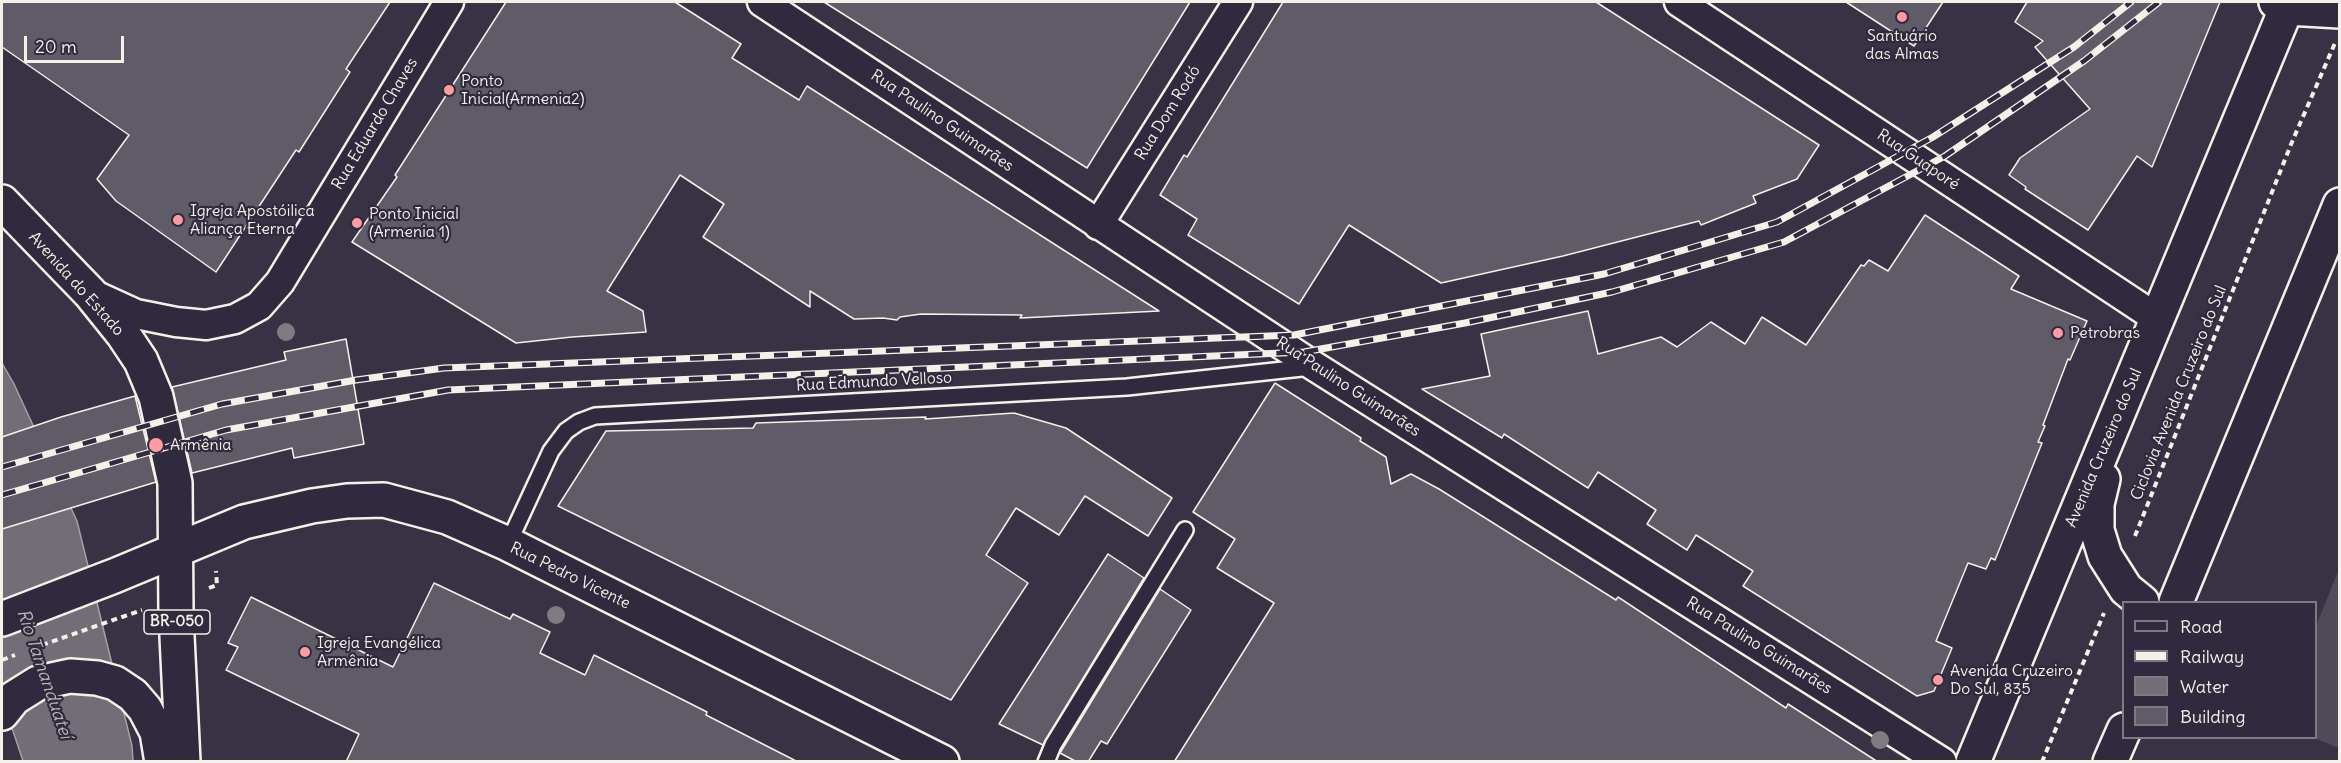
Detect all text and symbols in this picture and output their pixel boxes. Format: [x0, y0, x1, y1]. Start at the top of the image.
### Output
marker: Santuário das Almas [1895, 10, 1909, 24]
scale bar [27, 24, 128, 62]
place label: Santuário das Almas [1865, 26, 1939, 64]
text: 20 m [35, 35, 77, 58]
street label: Rua Eduardo Chaves [328, 55, 422, 193]
street label: Rua Dom Rodó [1131, 62, 1205, 164]
street label: Rua Paulino Guimarães [867, 66, 1017, 176]
place label: Ponto Inicial(Armenia2) [461, 71, 585, 109]
marker: Ponto Inicial(Armenia2) [442, 83, 456, 97]
street label: Rua Guaporé [1873, 125, 1963, 195]
place label: Igreja Apostóilica Aliança Eterna [190, 201, 315, 239]
place label: Ponto Inicial (Armenia 1) [369, 204, 459, 242]
marker: Igreja Apostóilica Aliança Eterna [171, 213, 185, 227]
marker: Ponto Inicial (Armenia 1) [350, 216, 364, 230]
street label: Avenida do Estado [24, 228, 128, 340]
street label: Ciclovia Avenida Cruzeiro do Sul [2127, 283, 2231, 503]
place label: Petrobras [2070, 323, 2140, 343]
marker: Petrobras [2051, 326, 2065, 340]
street label: Rua Paulino Guimarães [1272, 333, 1424, 441]
street label: Avenida Cruzeiro do Sul [2062, 366, 2146, 530]
street label: Rua Edmundo Velloso [796, 368, 952, 396]
place label: Armênia [170, 435, 231, 455]
marker: Armênia [147, 436, 165, 454]
street label: Rua Pedro Vicente [507, 539, 633, 613]
street label: Rua Paulino Guimarães [1683, 593, 1835, 699]
legend [2122, 601, 2317, 739]
water label: Rio Tamanduateí [12, 606, 76, 742]
road number: BR-050 [144, 610, 210, 634]
text: Road [2180, 615, 2222, 638]
place label: Igreja Evangélica Armênia [317, 633, 441, 671]
marker: Igreja Evangélica Armênia [298, 645, 312, 659]
text: Railway [2180, 645, 2244, 668]
place label: Avenida Cruzeiro Do Sul, 835 [1950, 661, 2073, 699]
marker: Avenida Cruzeiro Do Sul, 835 [1931, 673, 1945, 687]
text: Water [2180, 675, 2229, 698]
text: Building [2180, 705, 2245, 728]

